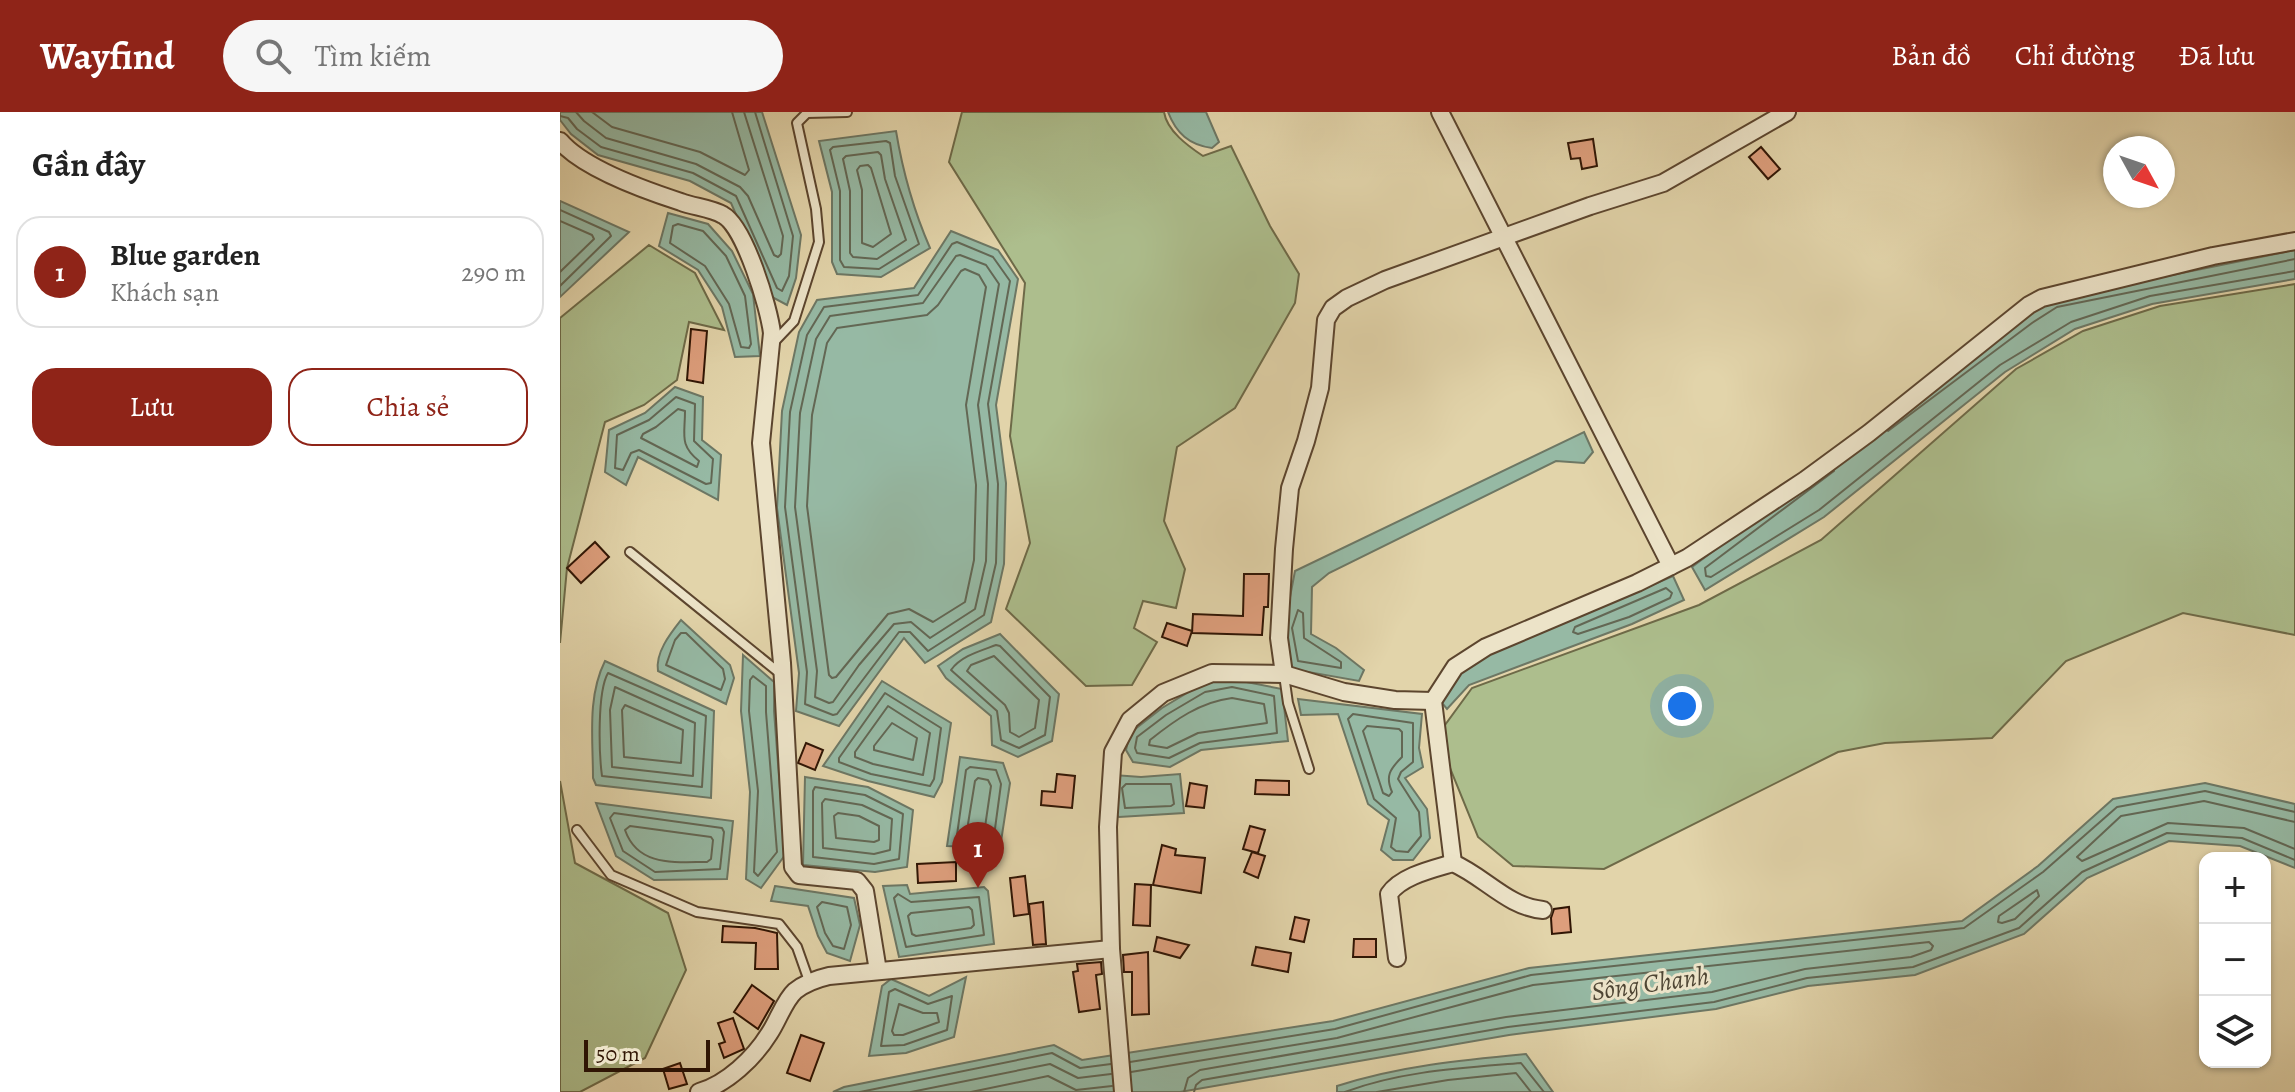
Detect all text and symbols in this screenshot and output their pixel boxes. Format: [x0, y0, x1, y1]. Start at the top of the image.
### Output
search box [223, 20, 783, 92]
text: Wayfind [40, 30, 175, 82]
icon: search [251, 34, 295, 78]
text: Tìm kiếm [315, 36, 431, 76]
text: Bản đồ [1891, 37, 1971, 75]
text: Chỉ đường [2015, 37, 2135, 75]
text: Đã lưu [2179, 37, 2255, 75]
north arrow [2103, 136, 2175, 208]
text: Gần đây [32, 141, 145, 188]
text: Blue garden [110, 235, 260, 275]
text: 1 [55, 255, 65, 290]
text: 290 m [461, 255, 526, 290]
text: Khách sạn [110, 275, 219, 310]
button: Lưu [32, 368, 272, 446]
button: Chia sẻ [288, 368, 528, 446]
your location [1662, 686, 1702, 726]
pin: 1 [952, 822, 1004, 888]
map controls [2199, 852, 2271, 1068]
button: + [2199, 852, 2271, 924]
button: − [2199, 924, 2271, 996]
water label: Sông Chanh [1589, 958, 1711, 1009]
button: layers [2199, 996, 2271, 1068]
scale bar [584, 1036, 710, 1072]
text: 50 m [596, 1039, 640, 1069]

